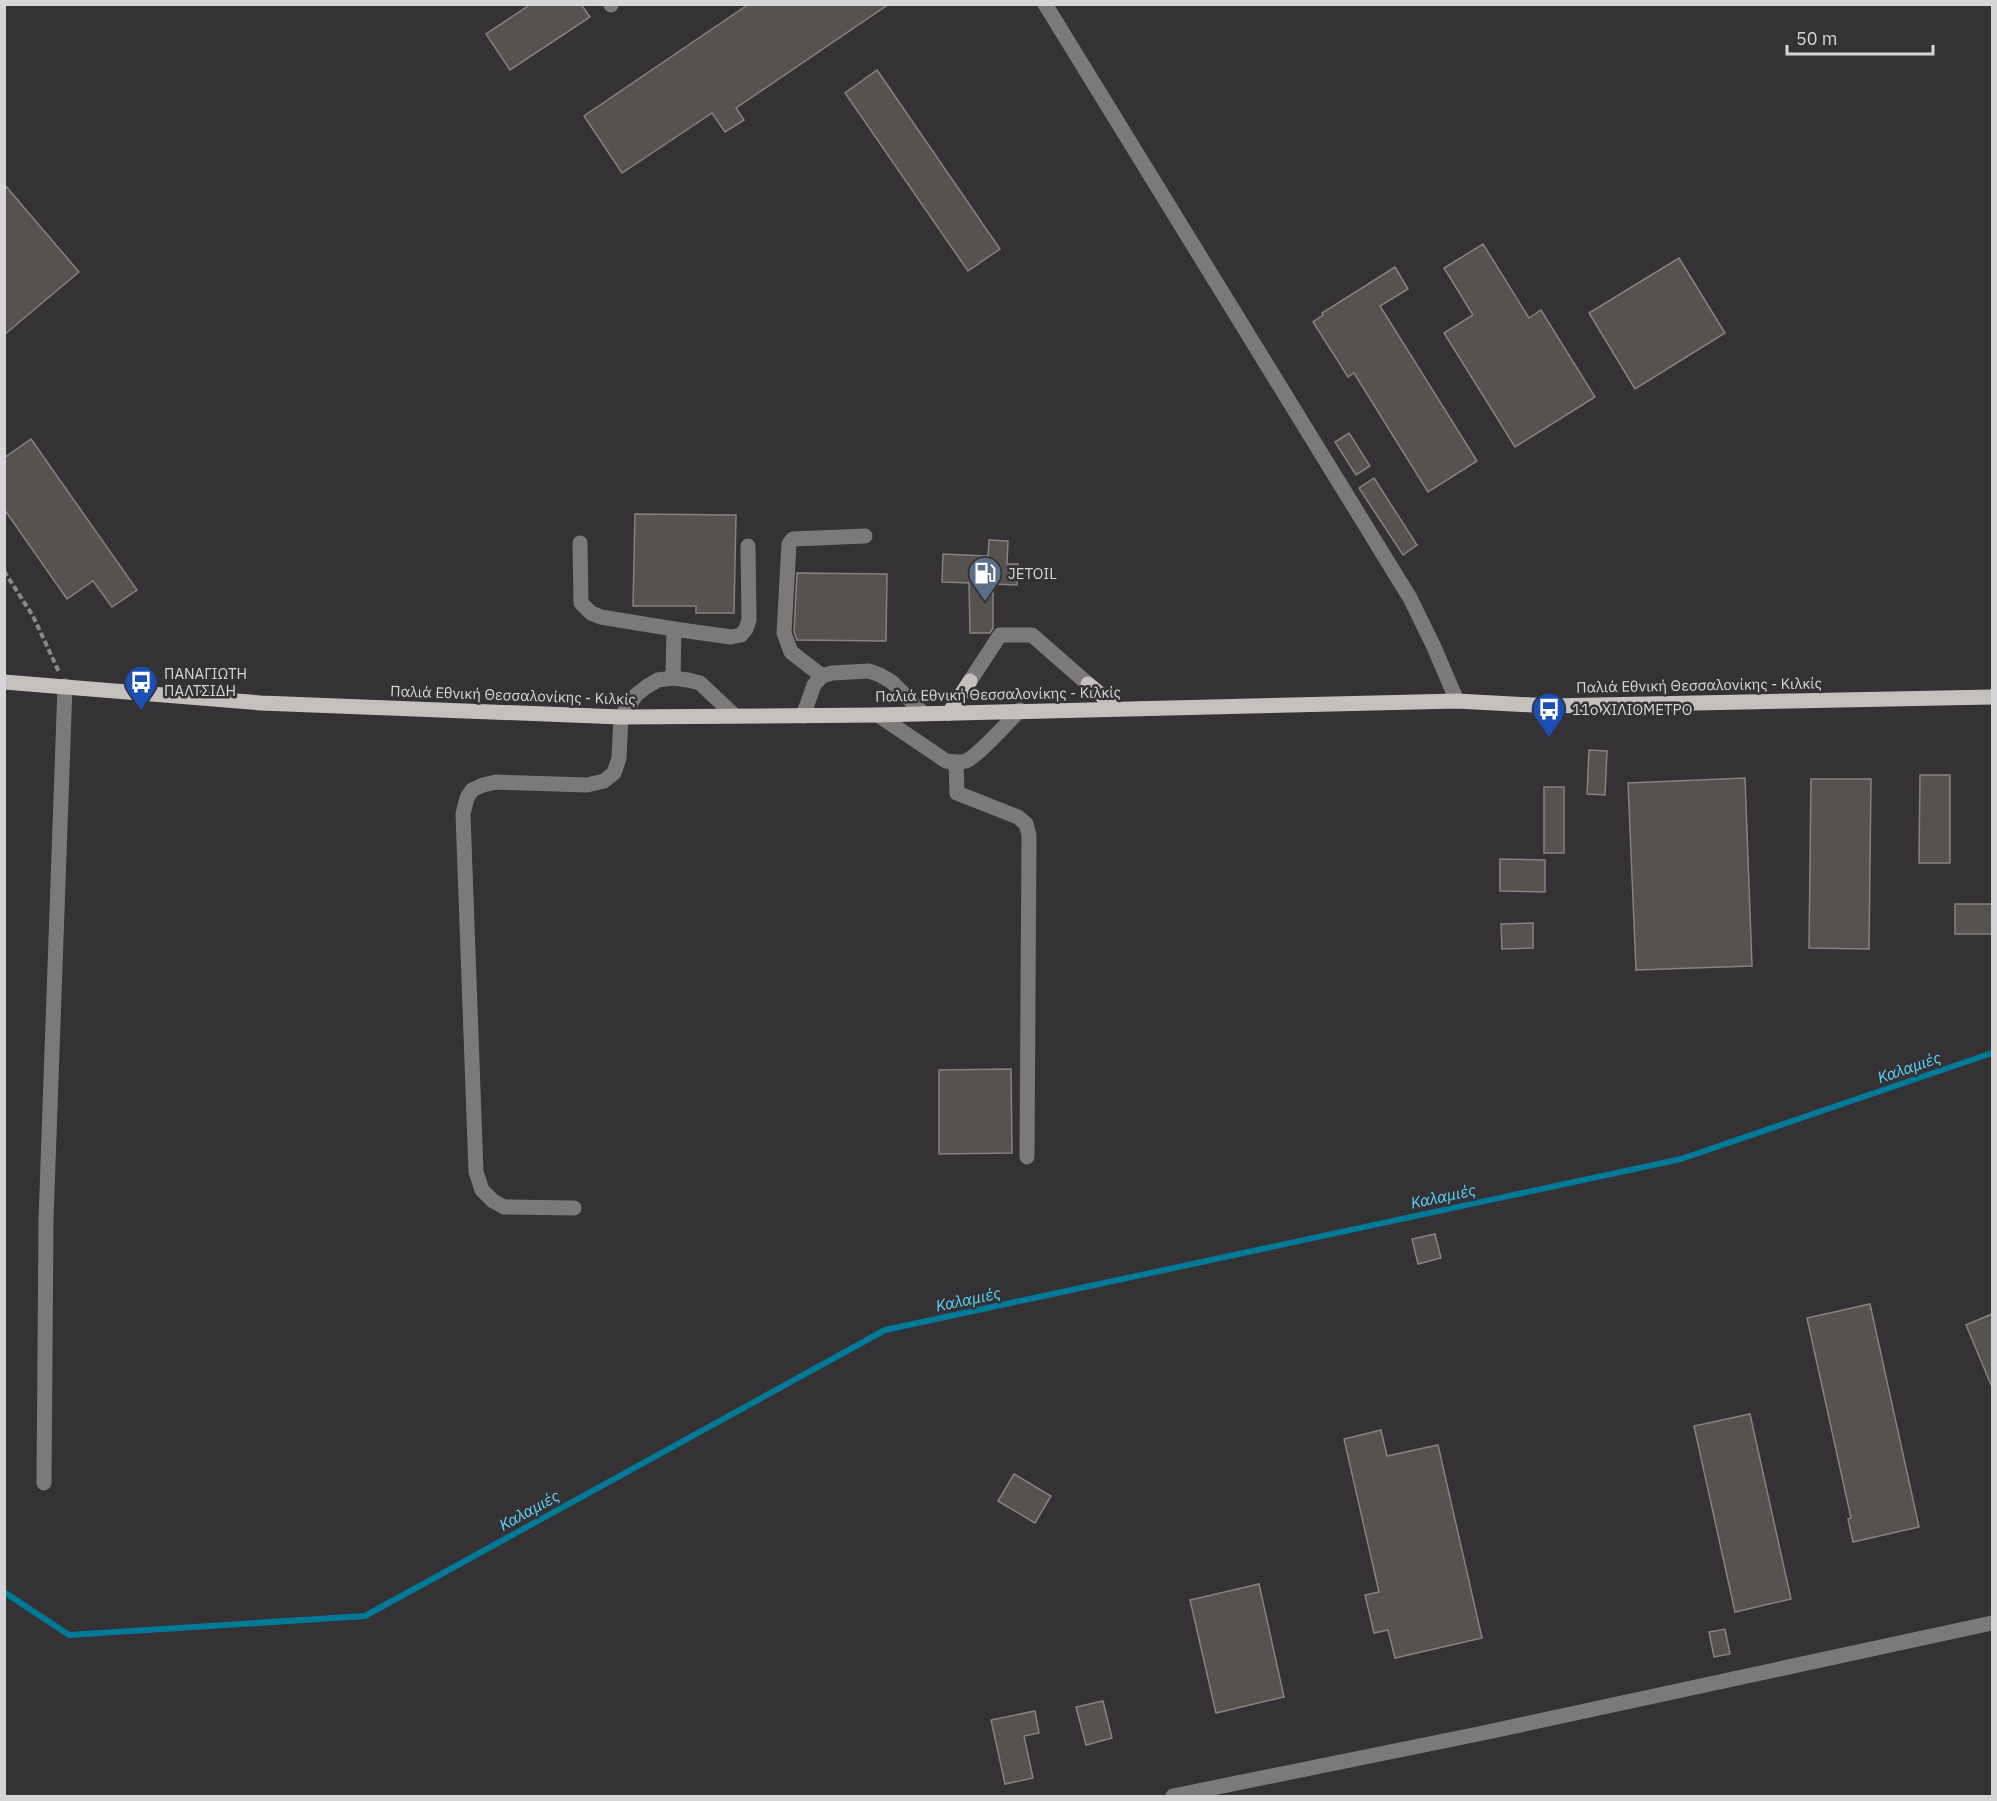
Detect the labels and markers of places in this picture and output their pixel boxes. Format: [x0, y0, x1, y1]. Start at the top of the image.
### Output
fuel station icon: JETOIL [967, 555, 1003, 602]
place label: JETOIL [1008, 564, 1057, 583]
bus stop icon: ΠΑΝΑΓΙΩΤΗ ΠΑΛΤΣΙΔΗ [123, 664, 159, 711]
place label: ΠΑΝΑΓΙΩΤΗ ΠΑΛΤΣΙΔΗ [164, 664, 247, 700]
bus stop icon: 11ο ΧΙΛΙΟΜΕΤΡΟ [1531, 691, 1567, 738]
place label: 11ο ΧΙΛΙΟΜΕΤΡΟ [1572, 700, 1692, 719]

